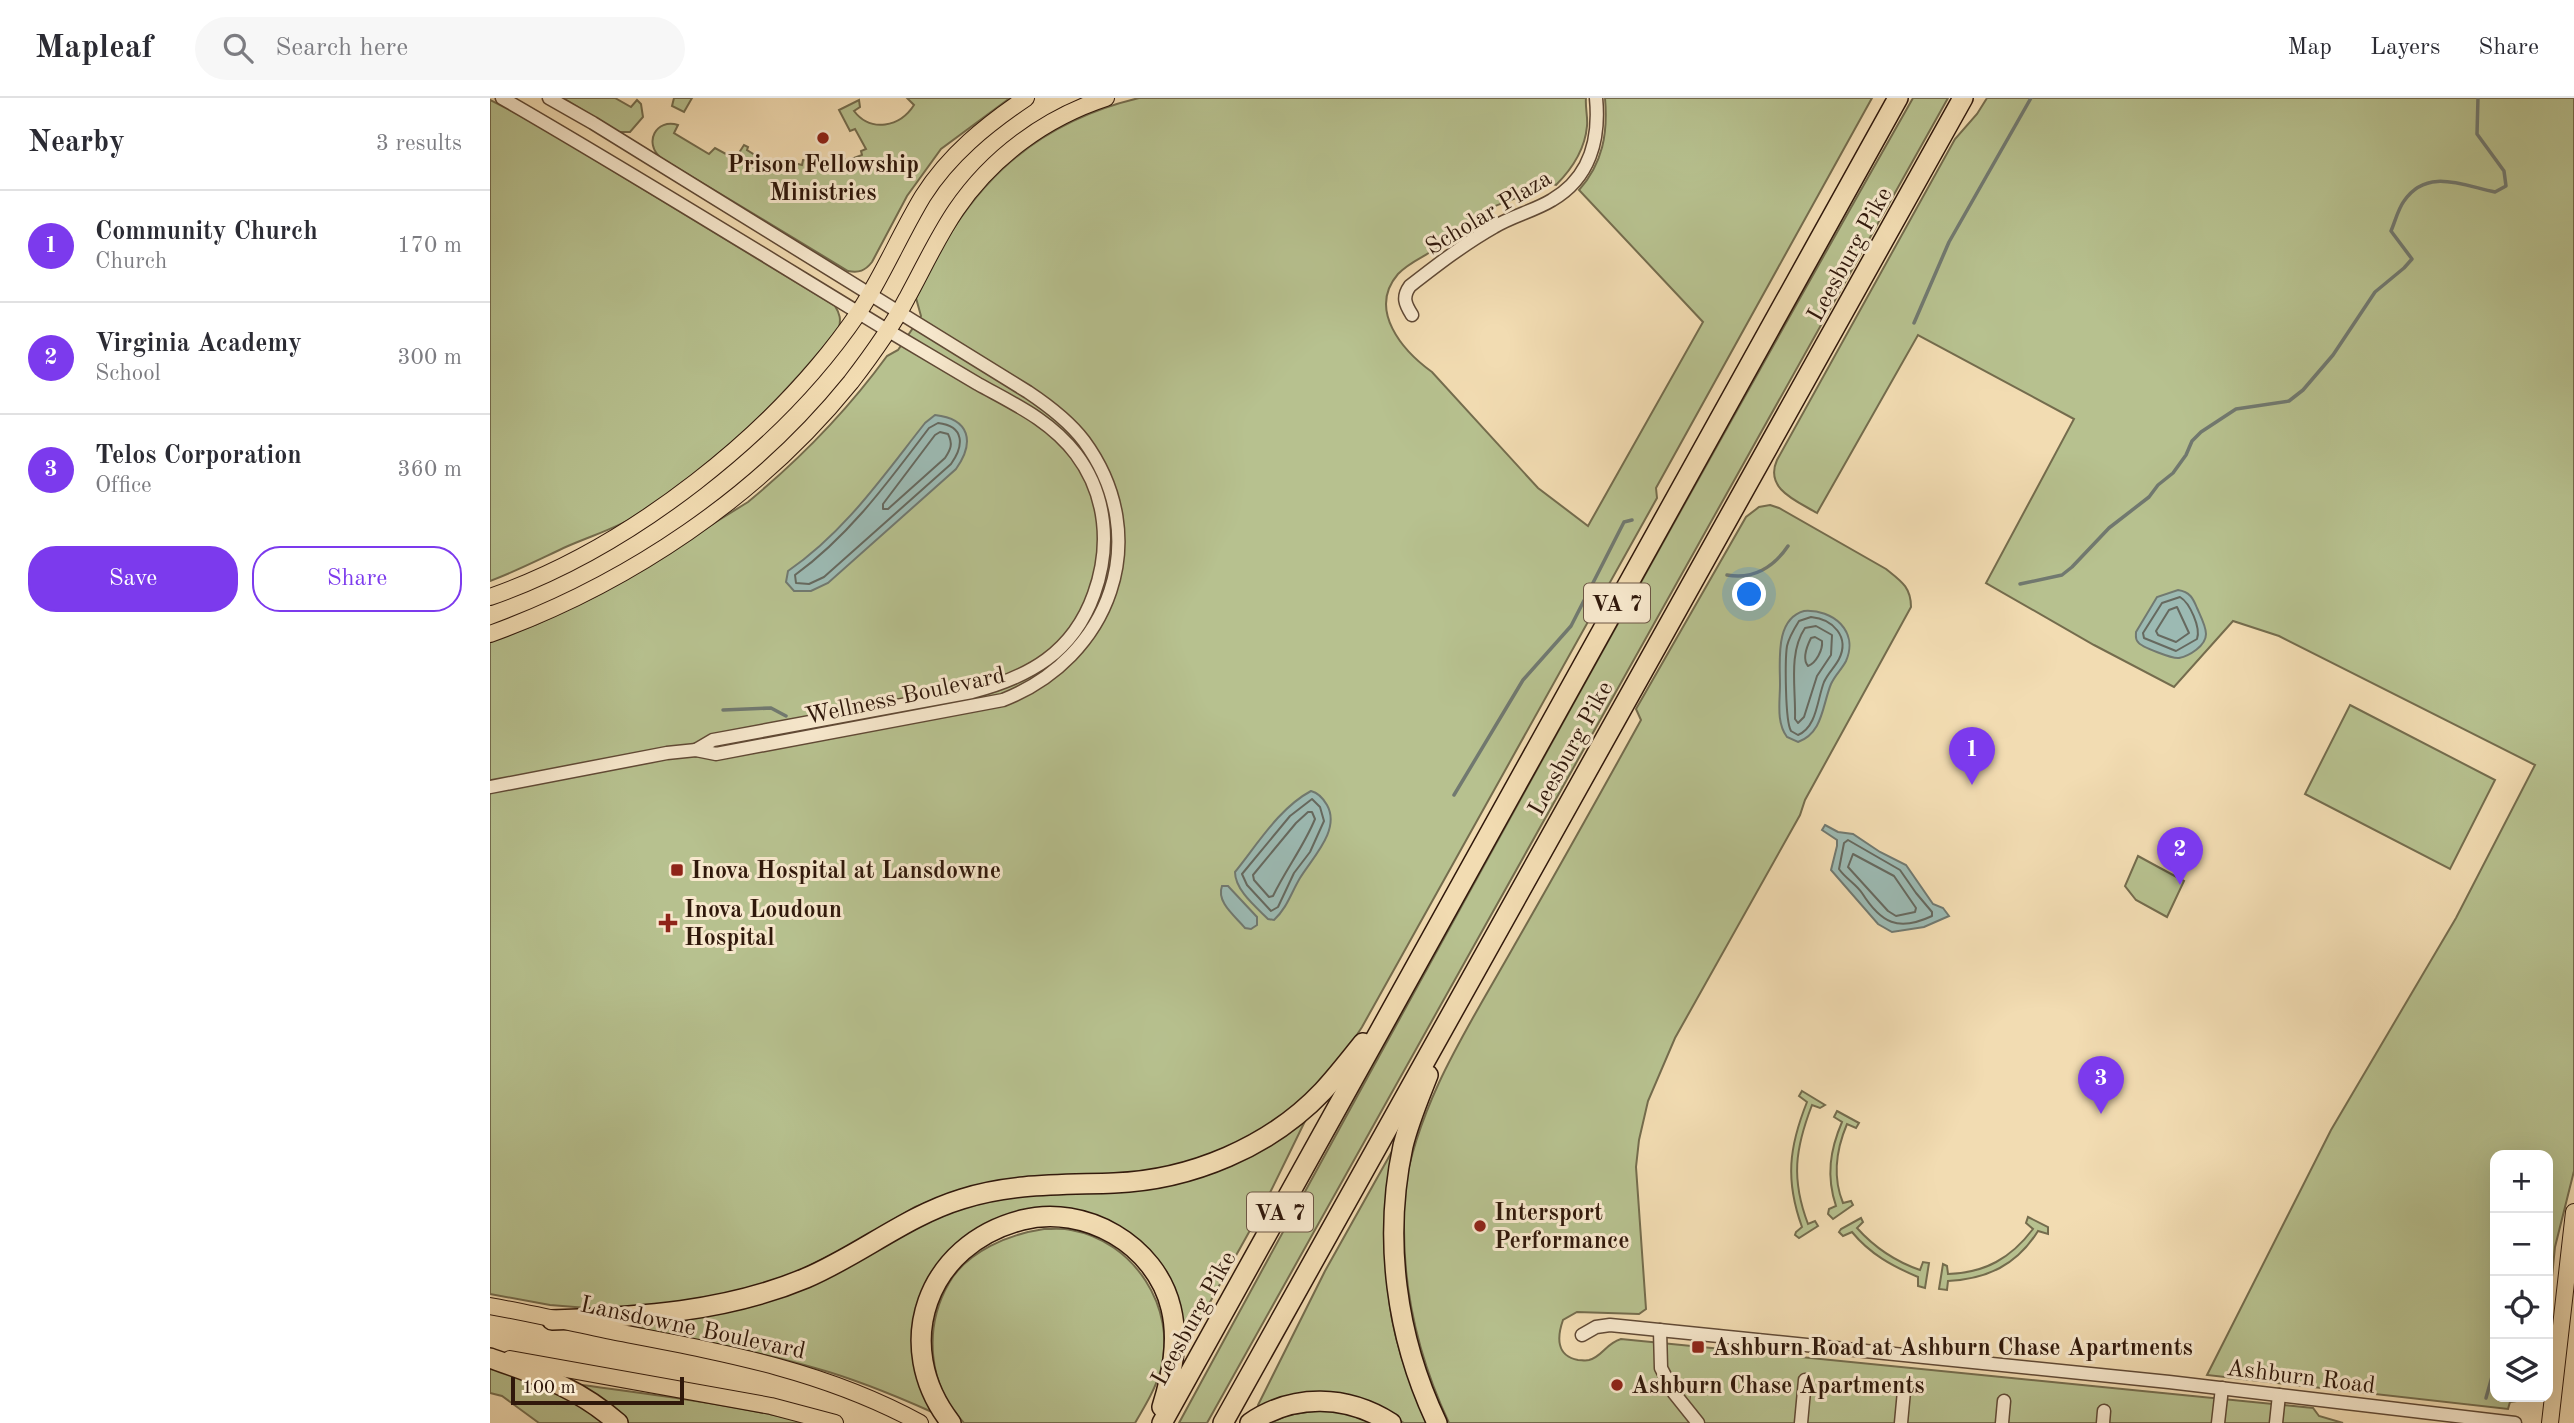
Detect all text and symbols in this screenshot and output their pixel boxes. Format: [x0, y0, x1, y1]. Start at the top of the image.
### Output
search box [195, 17, 685, 80]
icon: search [219, 29, 257, 67]
text: Mapleaf [35, 32, 153, 65]
text: Search here [275, 35, 408, 61]
text: Map [2288, 36, 2332, 60]
text: Layers [2370, 36, 2440, 60]
text: Share [2478, 36, 2539, 60]
text: Nearby [28, 128, 125, 158]
marker: Prison Fellowship Ministries [815, 130, 831, 146]
text: 3 results [376, 132, 462, 155]
place label: Prison Fellowship Ministries [727, 154, 919, 206]
street label: Scholar Plaza [1422, 167, 1556, 261]
street label: Leesburg Pike [1804, 184, 1897, 326]
text: Community Church [95, 219, 318, 245]
text: 1 [44, 234, 58, 257]
text: 170 m [397, 234, 462, 257]
text: Church [95, 250, 167, 273]
text: Virginia Academy [95, 331, 302, 357]
text: 2 [44, 346, 58, 369]
text: 300 m [397, 346, 462, 369]
text: School [95, 362, 161, 385]
text: Telos Corporation [95, 443, 302, 469]
text: 3 [44, 458, 58, 481]
text: 360 m [397, 458, 462, 481]
text: Office [95, 474, 152, 497]
button: Save [28, 546, 238, 612]
button: Share [252, 546, 462, 612]
your location [1732, 577, 1766, 611]
road number: VA 7 [1584, 583, 1650, 622]
street label: Wellness Boulevard [803, 664, 1008, 730]
street label: Leesburg Pike [1525, 678, 1618, 820]
pin: 1 [1949, 727, 1995, 785]
pin: 2 [2157, 827, 2203, 885]
place label: Inova Hospital at Lansdowne [691, 860, 1001, 884]
marker: Inova Hospital at Lansdowne [669, 862, 685, 878]
place label: Inova Loudoun Hospital [684, 899, 842, 951]
marker: Inova Loudoun Hospital [658, 913, 678, 933]
pin: 3 [2078, 1056, 2124, 1114]
map controls [2490, 1150, 2553, 1402]
button: + [2490, 1150, 2553, 1213]
road number: VA 7 [1247, 1192, 1313, 1232]
place label: Intersport Performance [1494, 1202, 1630, 1254]
button: − [2490, 1213, 2553, 1276]
marker: Intersport Performance [1472, 1218, 1488, 1234]
street label: Leesburg Pike [1148, 1248, 1241, 1390]
button: locate [2490, 1276, 2553, 1339]
street label: Lansdowne Boulevard [578, 1293, 807, 1365]
place label: Ashburn Road at Ashburn Chase Apartments [1712, 1337, 2193, 1361]
marker: Ashburn Road at Ashburn Chase Apartments [1690, 1339, 1706, 1355]
button: layers [2490, 1339, 2553, 1402]
street label: Ashburn Road [2225, 1357, 2377, 1399]
scale bar [511, 1374, 684, 1406]
place label: Ashburn Chase Apartments [1631, 1375, 1924, 1399]
marker: Ashburn Chase Apartments [1609, 1377, 1625, 1393]
text: 100 m [522, 1379, 575, 1398]

